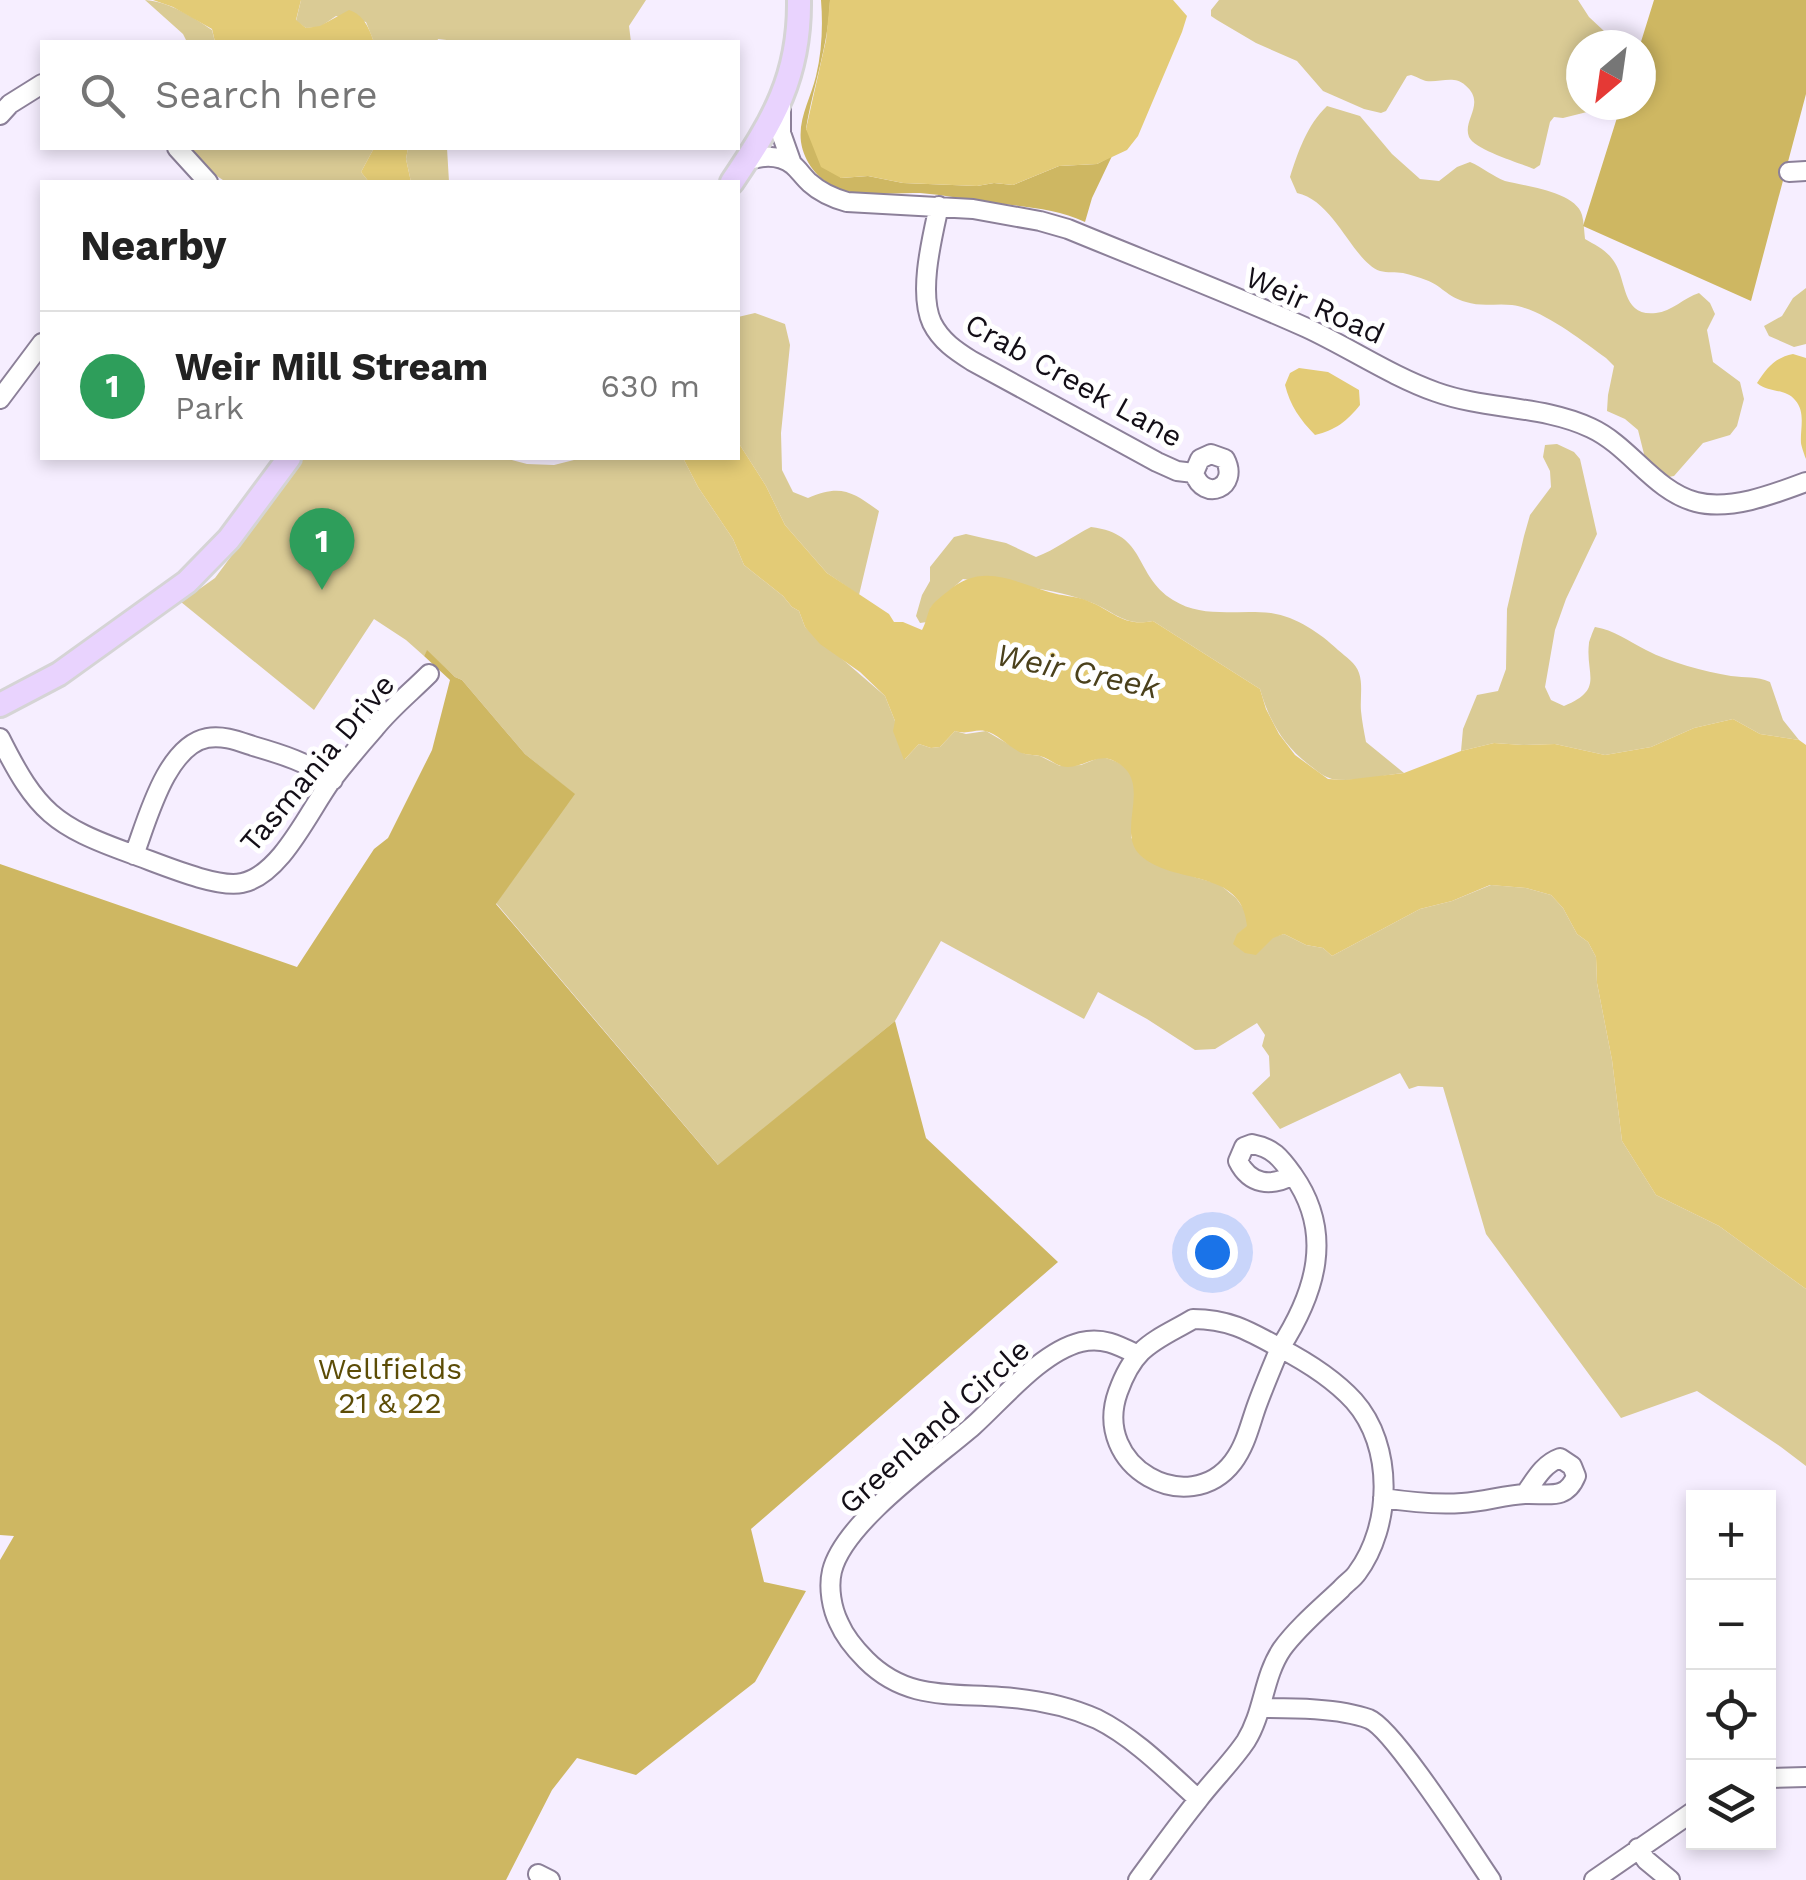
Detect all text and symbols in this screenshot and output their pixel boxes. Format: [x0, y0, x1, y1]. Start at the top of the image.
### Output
north arrow [1566, 30, 1656, 120]
search box [40, 40, 740, 150]
icon: search [75, 68, 130, 123]
text: Search here [155, 73, 378, 117]
text: Nearby [80, 221, 227, 270]
street label: Weir Road [1240, 259, 1390, 351]
street label: Crab Creek Lane [959, 306, 1189, 454]
text: Weir Mill Stream [175, 345, 488, 389]
text: 1 [106, 367, 119, 405]
text: 630 m [601, 367, 700, 405]
text: Park [175, 389, 244, 427]
pin: 1 [290, 508, 354, 590]
water label: Weir Creek [993, 635, 1164, 707]
street label: Tasmania Drive [233, 667, 401, 859]
your location [1187, 1227, 1238, 1278]
street label: Greenland Circle [832, 1331, 1036, 1521]
park label: Wellfields 21 & 22 [318, 1351, 462, 1420]
map controls [1686, 1490, 1776, 1850]
button: + [1686, 1490, 1776, 1580]
button: − [1686, 1580, 1776, 1670]
button: locate [1686, 1670, 1776, 1760]
button: layers [1686, 1760, 1776, 1850]

